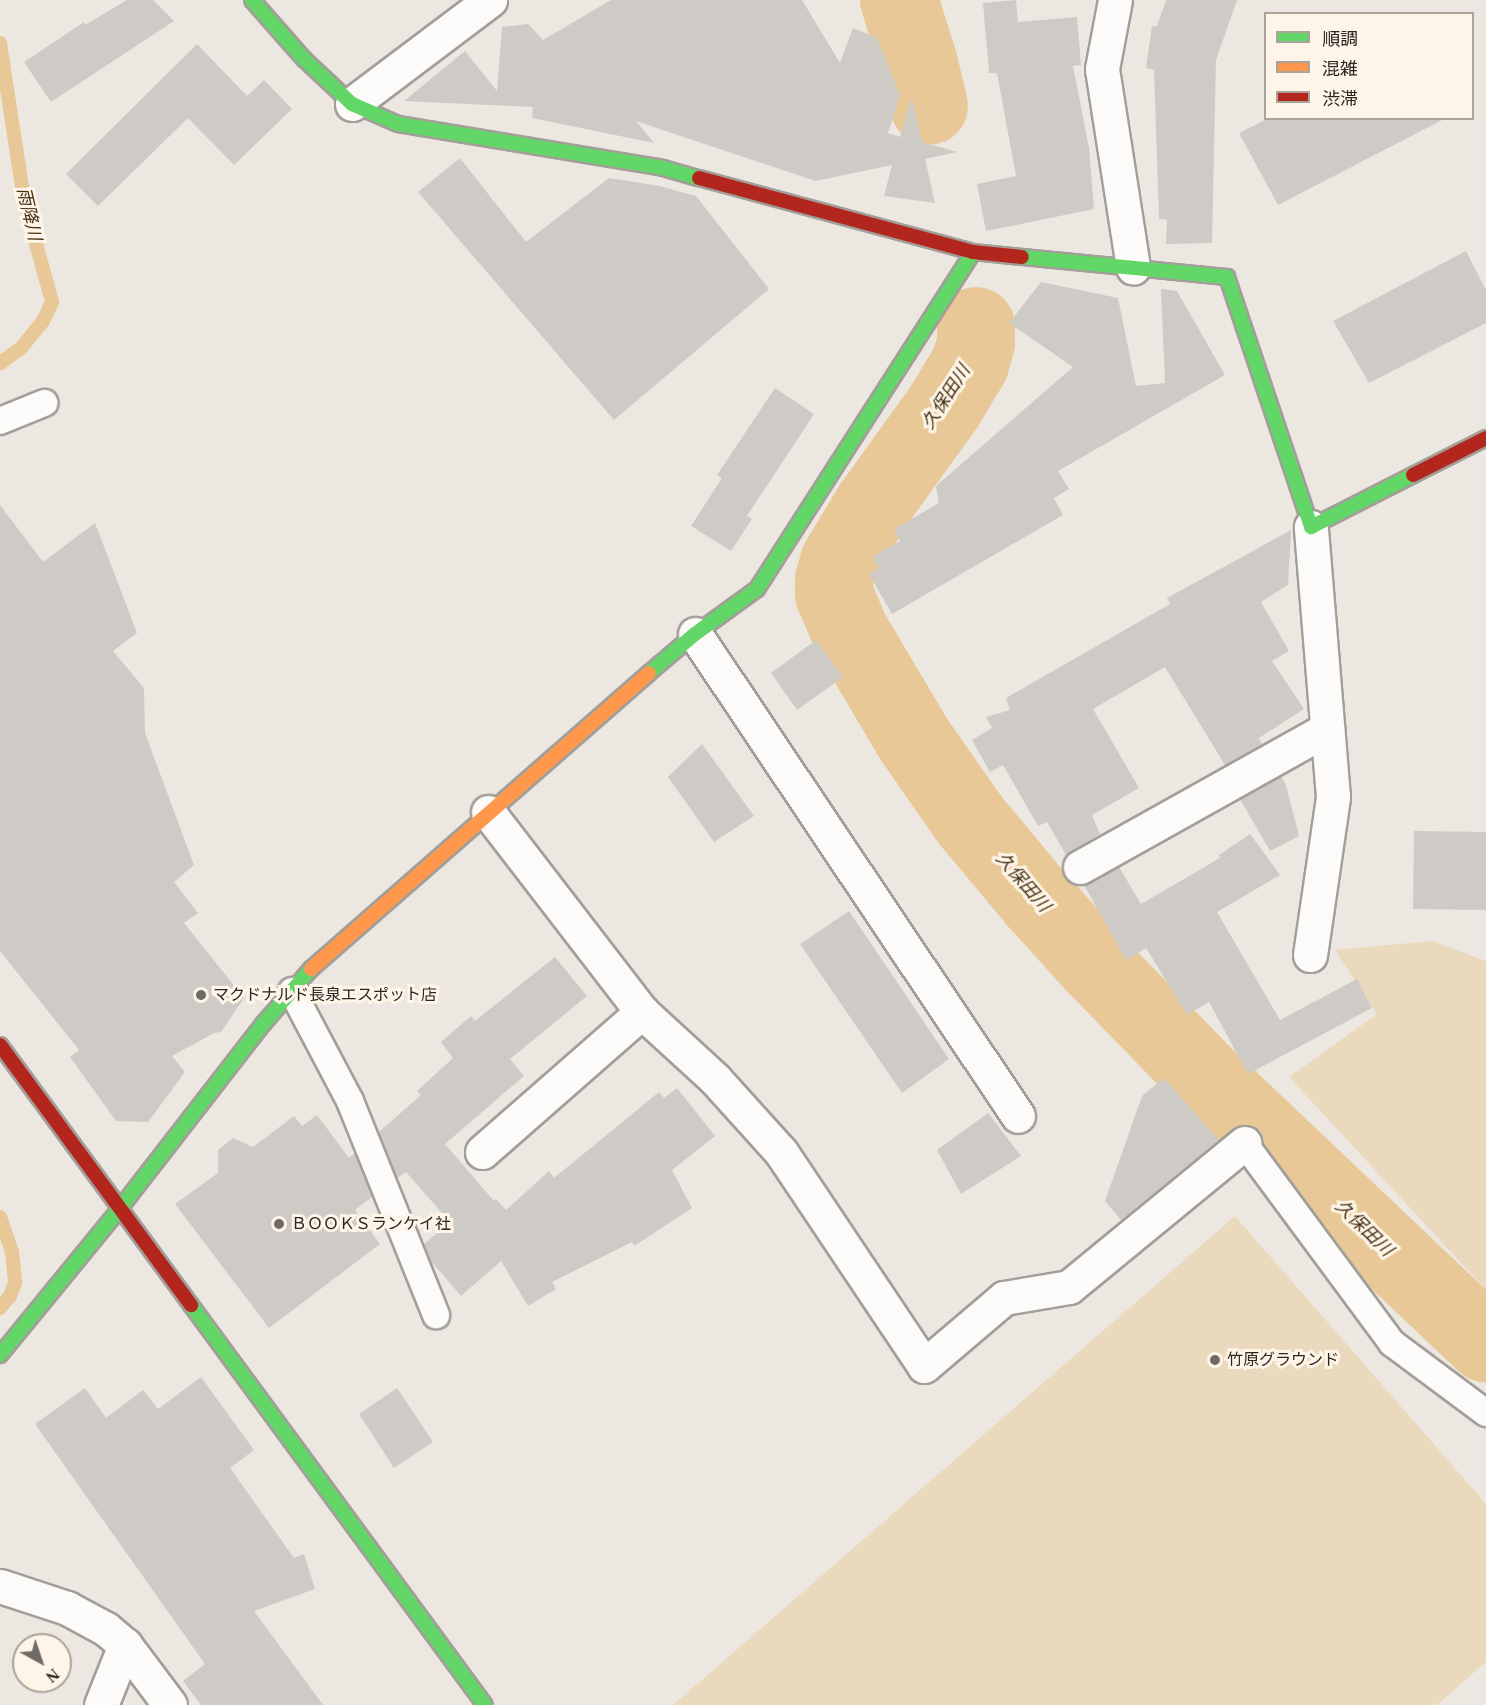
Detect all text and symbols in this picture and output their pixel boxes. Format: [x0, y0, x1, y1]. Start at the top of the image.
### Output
legend [1264, 12, 1474, 120]
text: 順調 [1322, 29, 1358, 49]
text: 混雑 [1322, 59, 1358, 79]
text: 渋滞 [1322, 89, 1358, 109]
water label: 雨降川 [12, 185, 46, 243]
water label: 久保田川 [917, 361, 975, 433]
water label: 久保田川 [991, 848, 1055, 916]
place label: マクドナルド長泉エスポット店 [213, 985, 437, 1005]
marker: マクドナルド長泉エスポット店 [194, 988, 208, 1002]
water label: 久保田川 [1331, 1195, 1397, 1261]
place label: ＢＯＯＫＳランケイ社 [291, 1214, 451, 1234]
marker: ＢＯＯＫＳランケイ社 [272, 1217, 286, 1231]
place label: 竹原グラウンド [1227, 1350, 1339, 1370]
marker: 竹原グラウンド [1208, 1353, 1222, 1367]
north arrow [12, 1633, 72, 1693]
text: N [43, 1665, 62, 1686]

